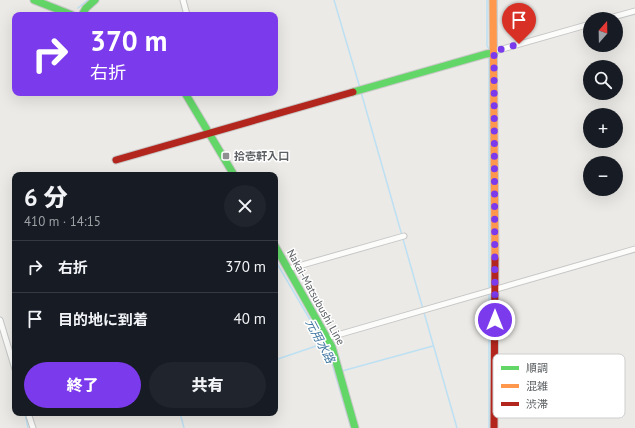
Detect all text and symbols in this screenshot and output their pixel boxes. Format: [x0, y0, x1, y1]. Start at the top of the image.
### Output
pin [502, 3, 536, 44]
icon: arrive [508, 9, 530, 31]
north arrow [583, 12, 623, 52]
map controls [583, 12, 623, 196]
text: 370 m [90, 22, 167, 59]
icon: right [24, 28, 76, 80]
button: search [583, 60, 623, 100]
text: 右折 [90, 61, 126, 84]
button: + [583, 108, 623, 148]
place label: 拾壱軒入口 [234, 149, 289, 163]
marker: 拾壱軒入口 [221, 151, 231, 161]
button: − [583, 156, 623, 196]
text: 6 分 [24, 182, 68, 213]
button: close [224, 185, 266, 227]
text: 410 m · 14:15 [24, 213, 101, 230]
street label: Nakai-Matsubushi Line [284, 247, 348, 348]
icon: right [24, 256, 46, 278]
text: 370 m [225, 257, 266, 276]
text: 右折 [58, 258, 88, 277]
position arrow [474, 299, 516, 341]
icon: arrive [24, 308, 46, 330]
text: 40 m [233, 309, 266, 328]
text: 目的地に到着 [58, 310, 148, 329]
water label: 元用水路 [303, 316, 339, 366]
legend [493, 354, 625, 418]
text: 順調 [526, 361, 548, 375]
button: 終了 [24, 362, 141, 408]
button: 共有 [149, 362, 266, 408]
text: 混雑 [526, 379, 548, 393]
text: 渋滞 [526, 397, 548, 411]

